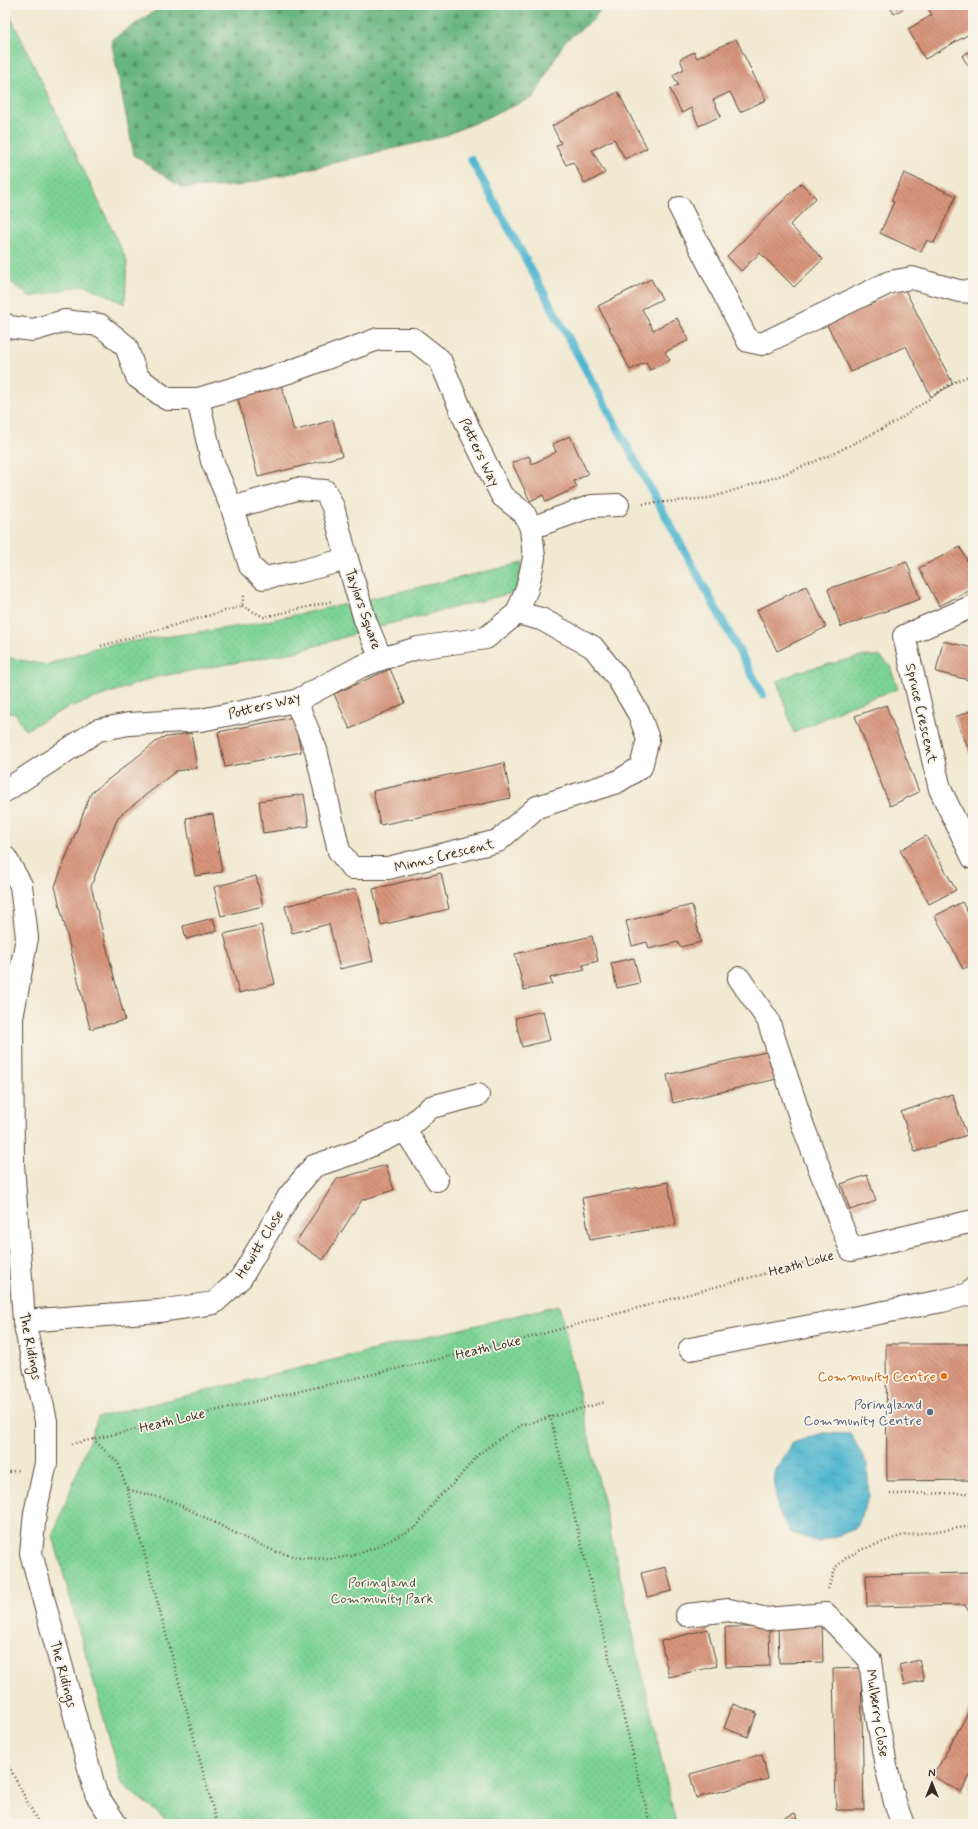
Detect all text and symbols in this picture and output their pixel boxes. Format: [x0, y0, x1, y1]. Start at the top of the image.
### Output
street label: Potters Way [455, 415, 503, 490]
street label: Taylors Square [341, 567, 385, 652]
street label: Spruce Crescent [901, 662, 941, 766]
street label: Potters Way [226, 688, 302, 724]
street label: Minns Crescent [392, 835, 497, 877]
street label: Hewitt Close [232, 1207, 288, 1282]
street label: Heath Loke [767, 1247, 836, 1281]
street label: The Ridings [14, 1311, 45, 1382]
street label: Heath Loke [454, 1332, 523, 1364]
place label: Community Centre [817, 1368, 936, 1386]
marker: Community Centre [939, 1371, 949, 1381]
place label: Poringland Community Centre [803, 1396, 922, 1430]
street label: Heath Loke [138, 1405, 207, 1437]
marker: Poringland Community Centre [925, 1407, 935, 1417]
park label: Poringland Community Park [331, 1574, 434, 1608]
street label: The Ridings [45, 1639, 81, 1710]
street label: Mulberry Close [861, 1668, 893, 1758]
north arrow [912, 1763, 952, 1803]
text: N [928, 1767, 936, 1781]

